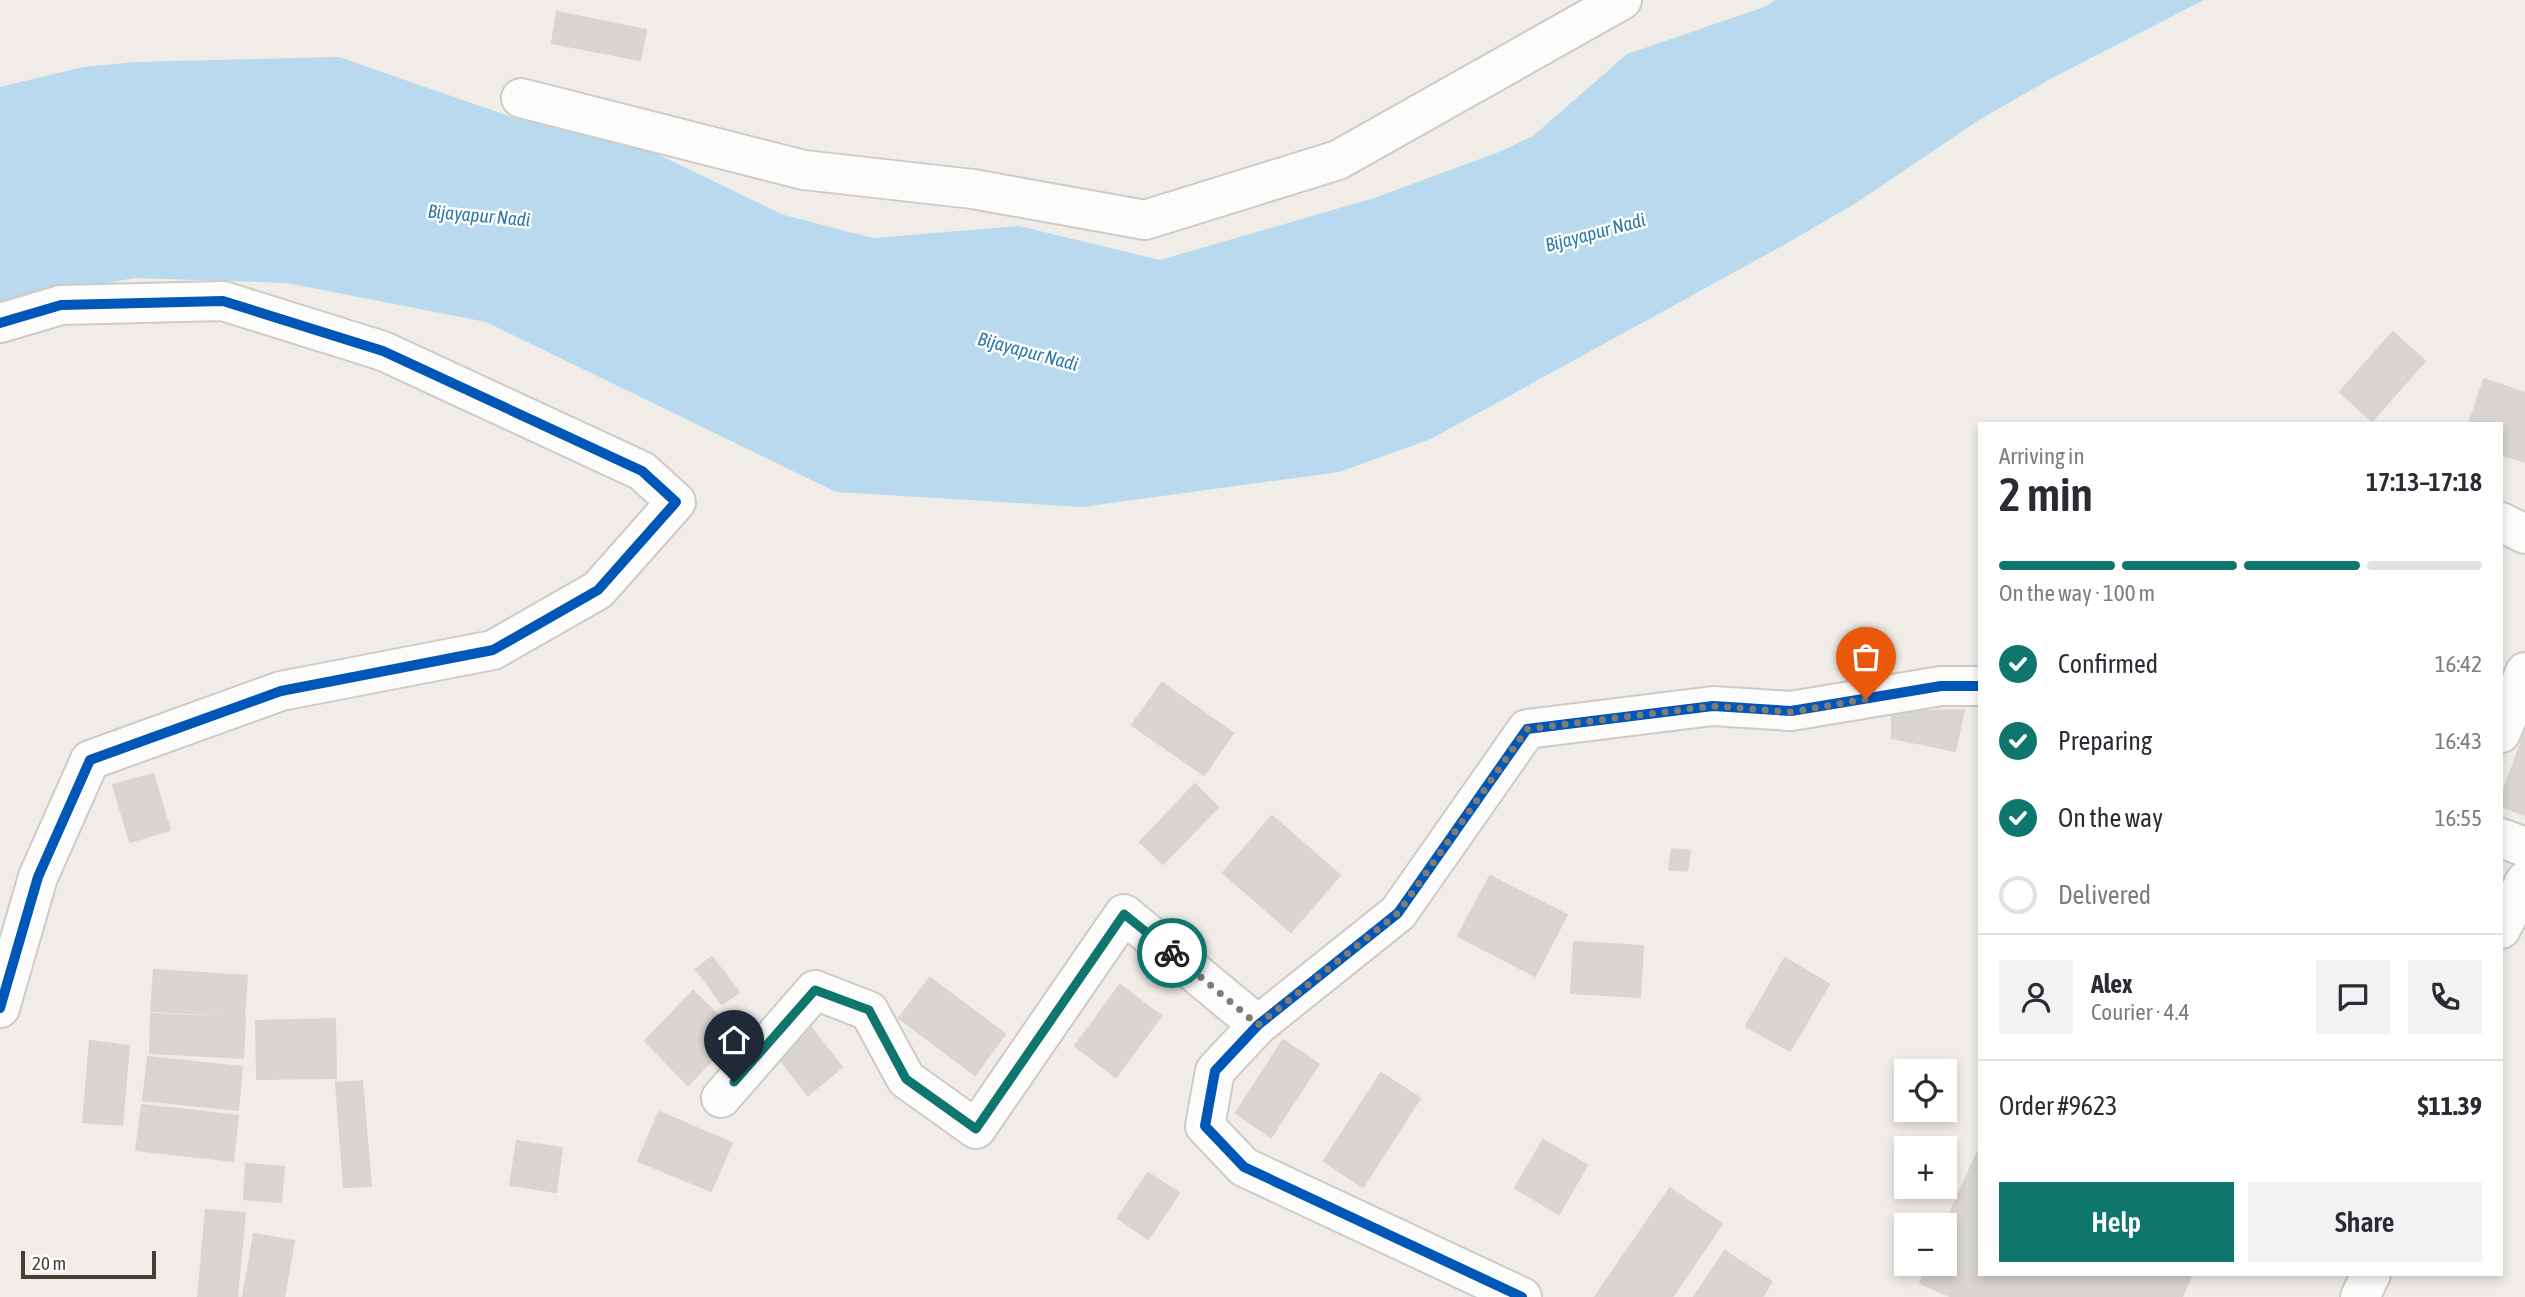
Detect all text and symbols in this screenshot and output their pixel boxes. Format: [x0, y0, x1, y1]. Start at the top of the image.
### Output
water label: Bijayapur Nadi [427, 200, 531, 230]
water label: Bijayapur Nadi [1542, 208, 1648, 256]
water label: Bijayapur Nadi [975, 327, 1081, 375]
text: Arriving in [1999, 443, 2085, 469]
text: 17:13–17:18 [2366, 467, 2482, 497]
text: 2 min [1999, 468, 2093, 521]
text: On the way · 100 m [1999, 580, 2155, 606]
pin [1836, 627, 1896, 699]
icon: bag [1847, 638, 1885, 676]
icon: check [1999, 645, 2037, 683]
text: Confirmed [2058, 649, 2158, 679]
text: 16:42 [2435, 651, 2482, 677]
icon: check [1999, 722, 2037, 760]
text: Preparing [2058, 726, 2152, 756]
text: 16:43 [2435, 728, 2482, 754]
icon: check [1999, 799, 2037, 837]
text: On the way [2058, 803, 2163, 833]
text: 16:55 [2435, 805, 2482, 831]
text: Delivered [2058, 880, 2151, 910]
courier [1137, 918, 1207, 988]
icon: bike [1153, 934, 1191, 972]
button: person [1999, 960, 2073, 1034]
button: chat [2316, 960, 2390, 1034]
button: phone [2408, 960, 2482, 1034]
text: Alex [2091, 969, 2132, 999]
text: Courier · 4.4 [2091, 999, 2190, 1025]
pin [704, 1010, 764, 1082]
icon: home [715, 1021, 753, 1059]
map controls [1894, 1059, 1957, 1276]
button: locate [1894, 1059, 1957, 1122]
text: Order #9623 [1999, 1091, 2118, 1121]
text: $11.39 [2418, 1091, 2482, 1121]
button: + [1894, 1136, 1957, 1199]
button: Help [1999, 1182, 2234, 1262]
button: Share [2248, 1182, 2482, 1262]
button: − [1894, 1213, 1957, 1276]
scale bar [21, 1248, 156, 1280]
text: 20 m [32, 1252, 66, 1274]

